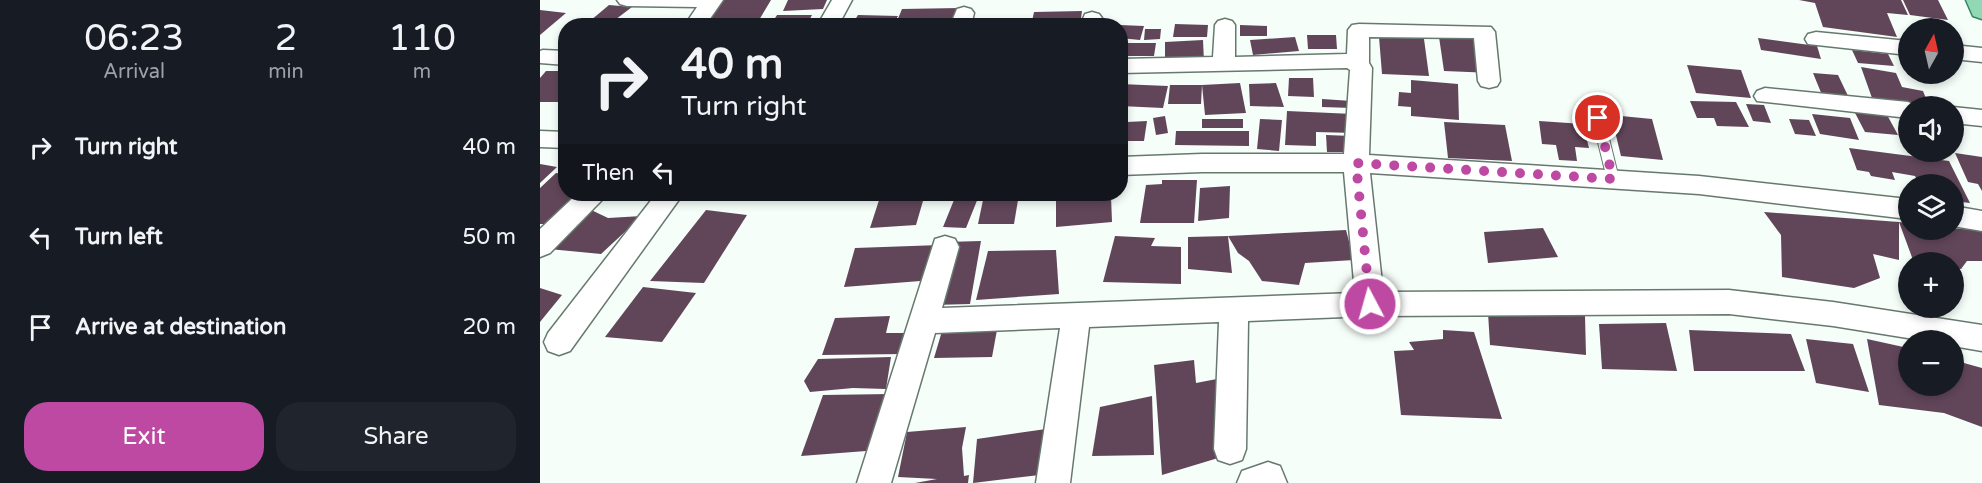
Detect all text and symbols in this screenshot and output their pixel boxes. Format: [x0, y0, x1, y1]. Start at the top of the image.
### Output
text: 06:23 [84, 17, 184, 60]
text: 2 [275, 17, 297, 60]
text: 110 [388, 17, 456, 60]
north arrow [1898, 18, 1964, 84]
map controls [1898, 18, 1964, 396]
text: 40 m [681, 39, 783, 90]
icon: right [582, 42, 660, 120]
text: Arrival [103, 60, 165, 84]
text: min [268, 60, 304, 84]
text: m [413, 60, 431, 84]
text: Turn right [681, 90, 807, 123]
pin [1572, 92, 1623, 143]
button: sound [1898, 96, 1964, 162]
icon: arrive [1581, 101, 1614, 134]
icon: right [24, 131, 57, 164]
text: Turn right [75, 134, 177, 160]
text: 40 m [462, 134, 516, 160]
icon: left [647, 156, 680, 189]
text: Then [582, 160, 635, 186]
button: layers [1898, 174, 1964, 240]
icon: left [24, 221, 57, 254]
text: Turn left [75, 224, 163, 250]
text: 50 m [462, 224, 516, 250]
button: + [1898, 252, 1964, 318]
position arrow [1338, 272, 1402, 336]
icon: arrive [24, 311, 57, 344]
text: Arrive at destination [75, 314, 286, 340]
text: 20 m [462, 314, 516, 340]
button: − [1898, 330, 1964, 396]
button: Exit [24, 402, 264, 471]
button: Share [276, 402, 516, 471]

